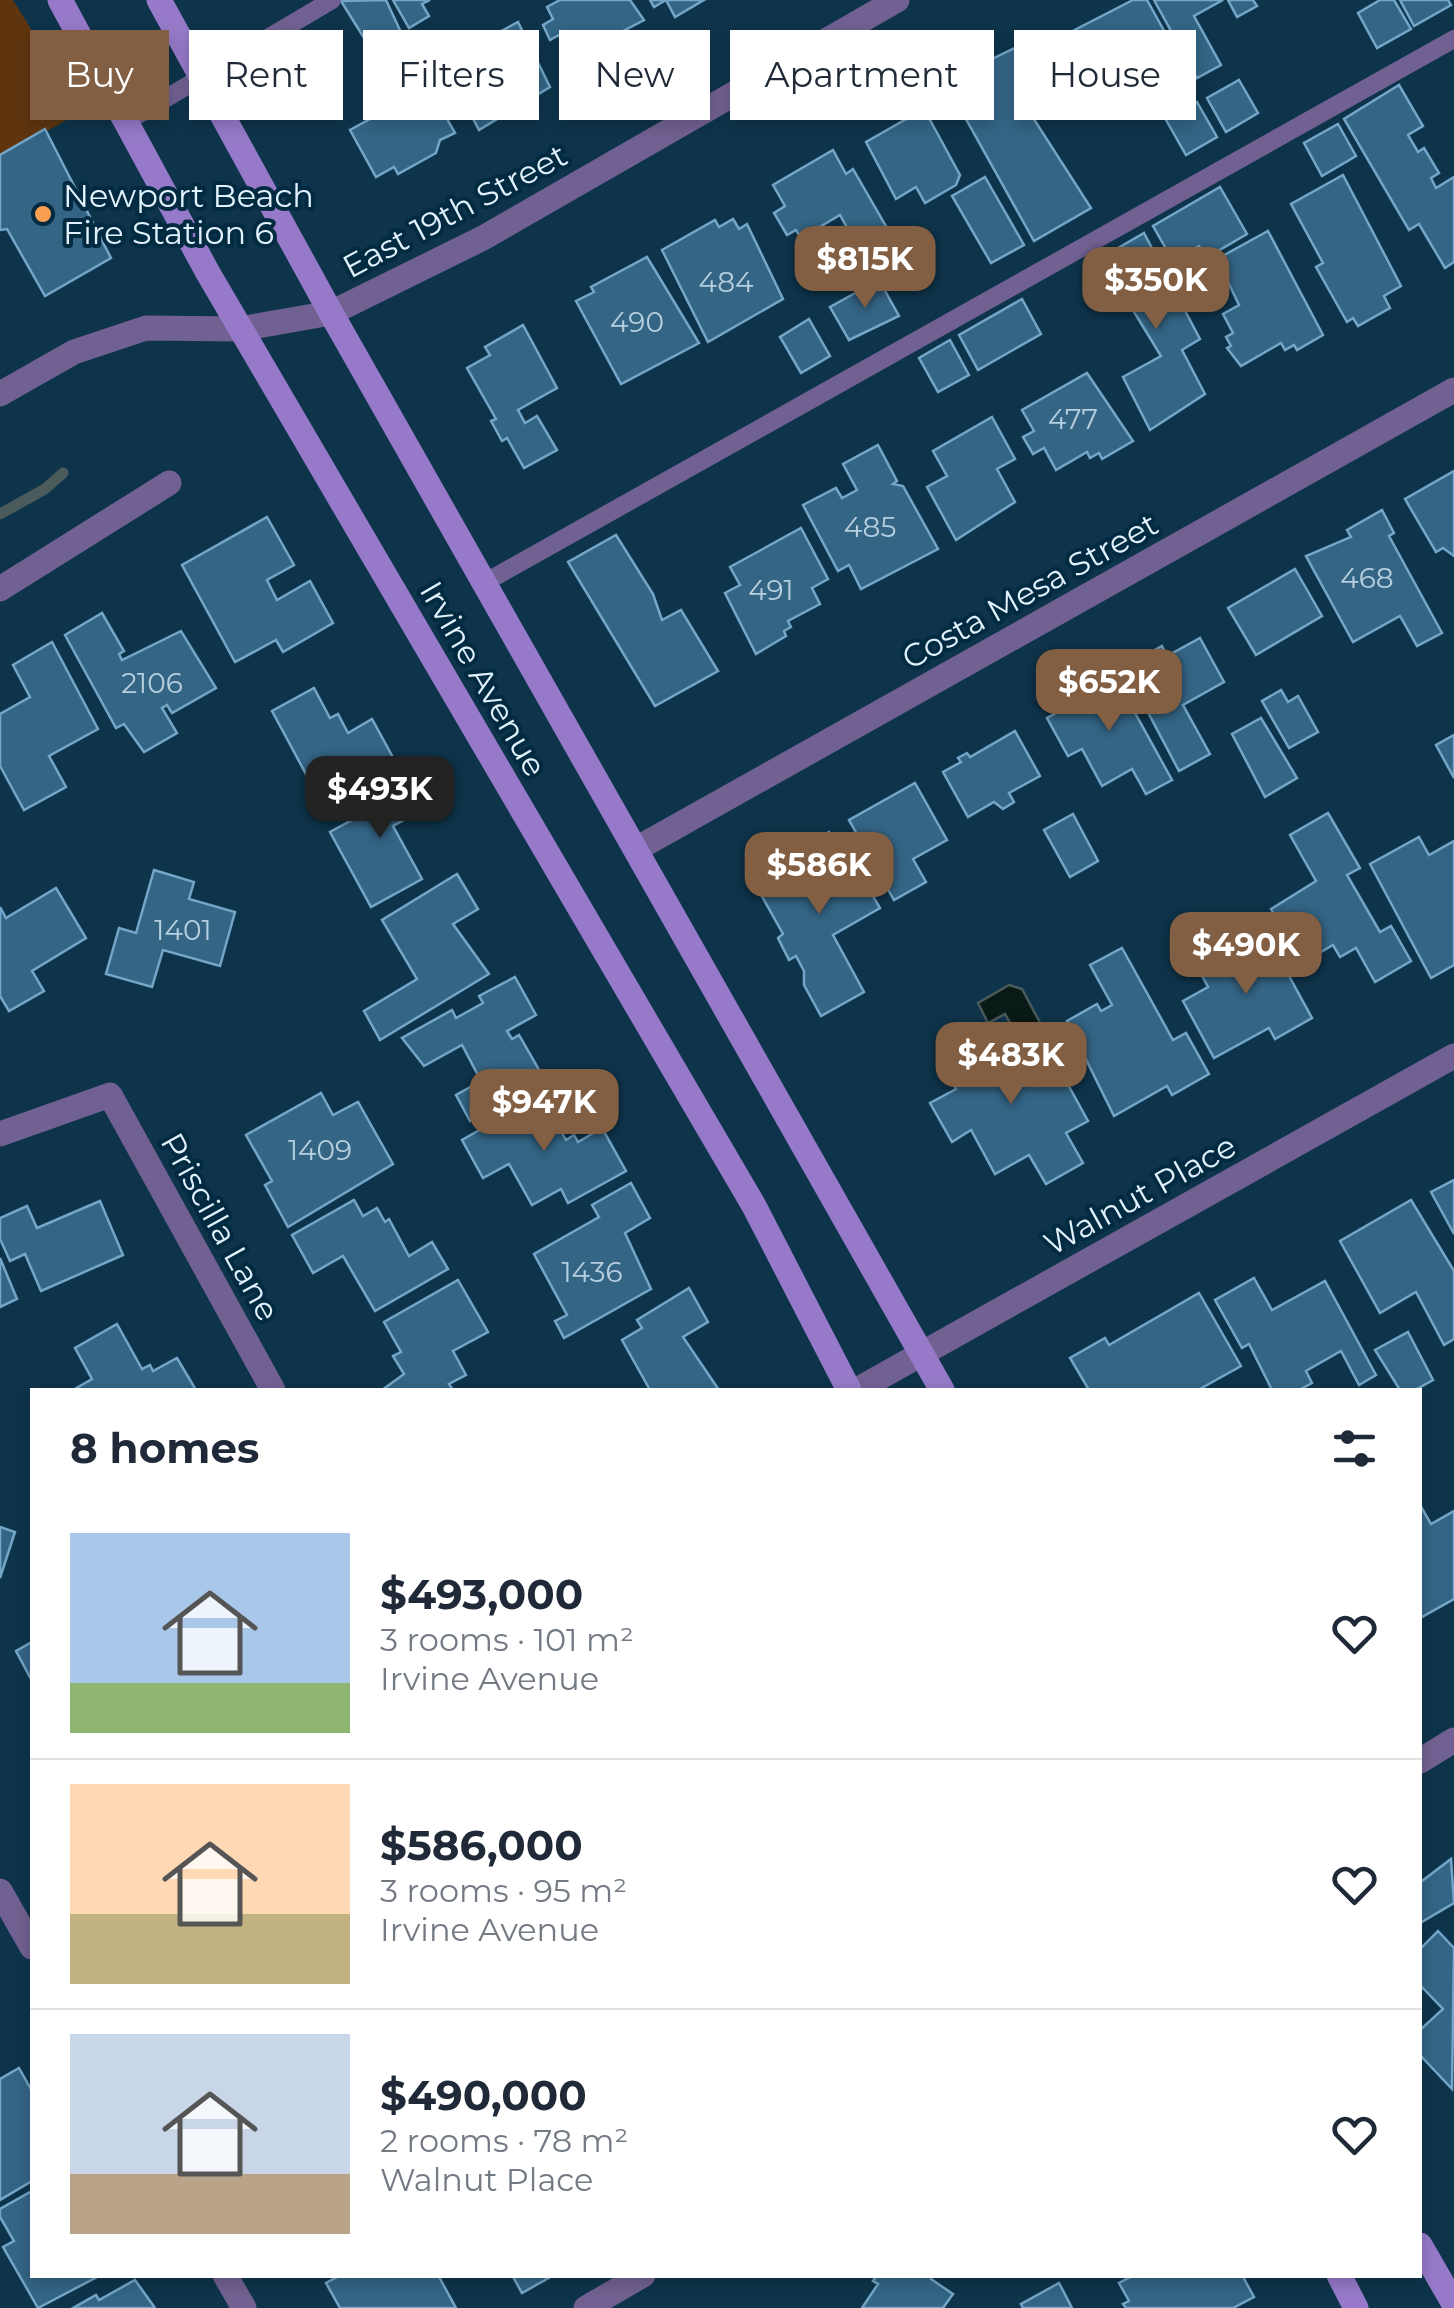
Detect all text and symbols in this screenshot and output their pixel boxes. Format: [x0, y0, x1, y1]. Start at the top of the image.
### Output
chip: Buy [30, 30, 169, 120]
chip: Rent [189, 30, 343, 120]
chip: Filters [363, 30, 539, 120]
chip: New [559, 30, 710, 120]
chip: Apartment [730, 30, 994, 120]
chip: House [1014, 30, 1196, 120]
street label: East 19th Street [336, 135, 573, 286]
place label: Newport Beach Fire Station 6 [63, 176, 314, 252]
marker: Newport Beach Fire Station 6 [32, 203, 54, 225]
pin: $815K [795, 226, 935, 311]
text: $815K [817, 239, 913, 278]
pin: $350K [1086, 247, 1226, 332]
text: $350K [1104, 260, 1208, 299]
house number: 484 [698, 265, 754, 299]
house number: 490 [610, 305, 664, 339]
house number: 477 [1048, 402, 1098, 436]
street label: Costa Mesa Street [895, 504, 1165, 677]
house number: 485 [844, 510, 896, 544]
house number: 468 [1340, 561, 1394, 595]
house number: 491 [748, 573, 794, 607]
street label: Irvine Avenue [412, 574, 555, 783]
pin: $652K [1039, 649, 1179, 734]
text: $652K [1058, 662, 1160, 701]
house number: 2106 [121, 666, 183, 700]
pin: $493K [310, 756, 450, 841]
text: $493K [327, 769, 433, 808]
pin: $586K [749, 832, 889, 917]
text: $586K [767, 845, 871, 884]
pin: $490K [1176, 912, 1316, 997]
house number: 1401 [154, 913, 212, 947]
text: $490K [1192, 925, 1300, 964]
pin: $483K [941, 1022, 1081, 1107]
text: $483K [958, 1035, 1064, 1074]
pin: $947K [474, 1069, 614, 1154]
text: $947K [492, 1082, 596, 1121]
street label: Priscilla Lane [153, 1126, 288, 1327]
street label: Walnut Place [1037, 1126, 1243, 1263]
house number: 1409 [288, 1133, 352, 1167]
house number: 1436 [561, 1255, 623, 1289]
icon: filters [1327, 1421, 1382, 1476]
text: 8 homes [70, 1422, 259, 1474]
text: $493,000 [380, 1568, 583, 1620]
icon: home [150, 1573, 270, 1693]
icon: heart [1327, 1606, 1382, 1661]
text: 3 rooms · 101 m² [380, 1620, 634, 1659]
text: Irvine Avenue [380, 1659, 599, 1698]
text: $586,000 [380, 1819, 583, 1871]
icon: home [150, 1824, 270, 1944]
icon: heart [1327, 1857, 1382, 1912]
text: 3 rooms · 95 m² [380, 1871, 627, 1910]
text: Irvine Avenue [380, 1910, 599, 1949]
text: $490,000 [380, 2069, 587, 2121]
icon: home [150, 2074, 270, 2194]
icon: heart [1327, 2107, 1382, 2162]
text: 2 rooms · 78 m² [380, 2121, 628, 2160]
text: Walnut Place [380, 2160, 593, 2199]

